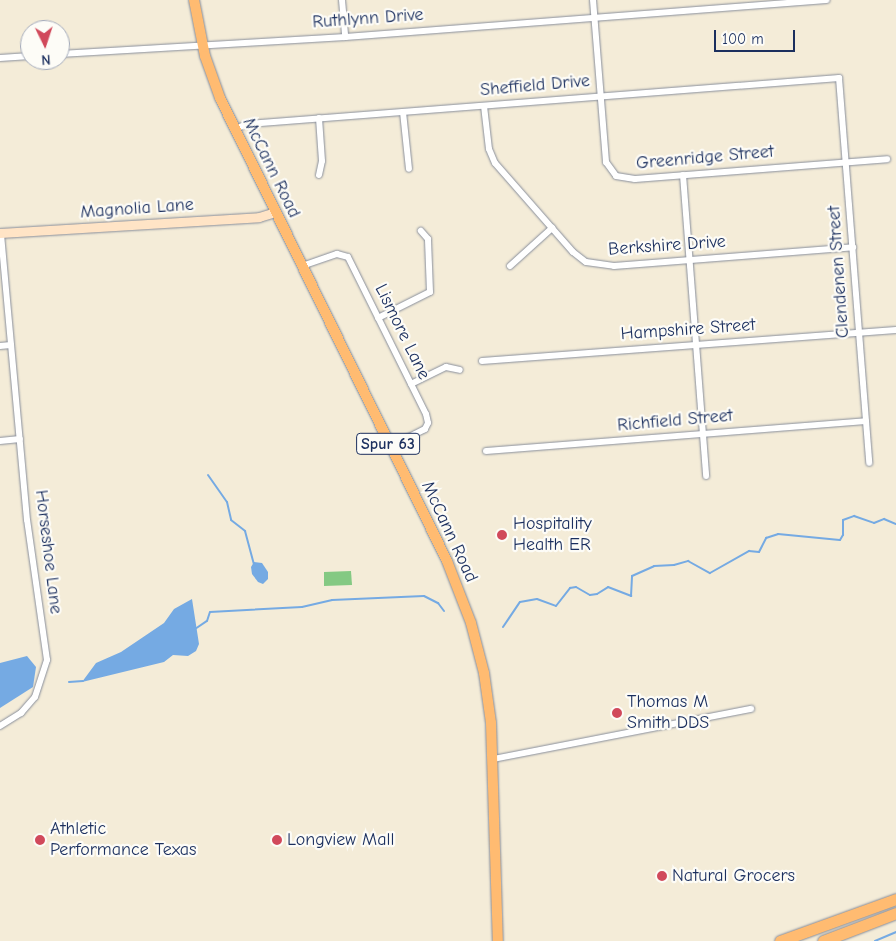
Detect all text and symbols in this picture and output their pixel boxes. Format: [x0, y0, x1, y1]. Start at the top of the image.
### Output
street label: Ruthlynn Drive [312, 4, 424, 34]
north arrow [20, 20, 70, 70]
scale bar [716, 20, 797, 52]
text: 100 m [722, 30, 764, 48]
text: N [41, 51, 51, 68]
street label: Sheffield Drive [479, 70, 591, 102]
street label: McCann Road [237, 114, 305, 222]
street label: Greenridge Street [635, 141, 775, 175]
street label: Magnolia Lane [80, 194, 194, 224]
street label: Clendenen Street [824, 205, 854, 339]
street label: Berkshire Drive [607, 231, 727, 261]
street label: Lismore Lane [370, 281, 434, 383]
street label: Hampshire Street [620, 315, 756, 345]
street label: Richfield Street [616, 405, 734, 437]
road number: Spur 63 [356, 430, 420, 458]
street label: McCann Road [416, 478, 482, 586]
street label: Horseshoe Lane [30, 489, 66, 615]
place label: Hospitality Health ER [513, 514, 592, 556]
marker: Hospitality Health ER [495, 528, 509, 542]
place label: Thomas M Smith DDS [627, 692, 709, 734]
marker: Thomas M Smith DDS [611, 707, 623, 719]
place label: Athletic Performance Texas [50, 819, 197, 862]
place label: Longview Mall [287, 829, 394, 851]
marker: Athletic Performance Texas [34, 834, 46, 846]
marker: Longview Mall [271, 834, 283, 846]
place label: Natural Grocers [672, 865, 795, 887]
marker: Natural Grocers [656, 870, 668, 882]

